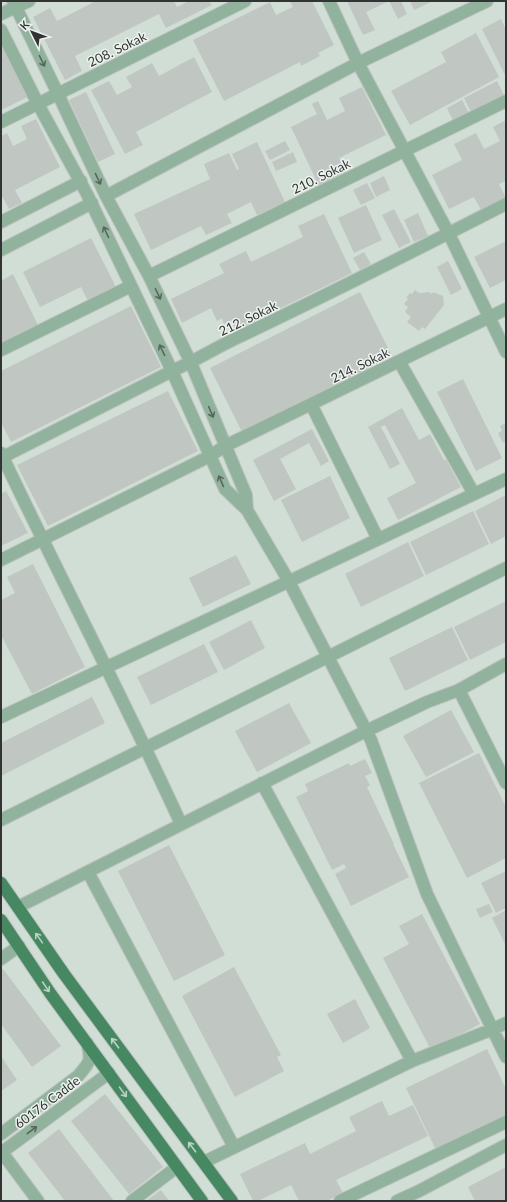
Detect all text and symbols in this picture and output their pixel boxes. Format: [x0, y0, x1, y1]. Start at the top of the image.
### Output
north arrow [12, 12, 52, 52]
text: K [17, 17, 32, 32]
street label: 208. Sokak [85, 28, 149, 70]
one-way arrow [39, 55, 46, 67]
street label: 210. Sokak [289, 155, 353, 197]
one-way arrow [95, 172, 102, 184]
one-way arrow [102, 227, 109, 239]
one-way arrow [155, 288, 162, 300]
street label: 212. Sokak [216, 297, 280, 339]
one-way arrow [158, 344, 165, 356]
street label: 214. Sokak [328, 344, 392, 386]
one-way arrow [208, 406, 216, 418]
one-way arrow [217, 475, 224, 487]
one-way arrow [35, 932, 43, 943]
one-way arrow [42, 981, 50, 992]
one-way arrow [111, 1037, 119, 1048]
street label: 60176 Cadde [11, 1072, 83, 1132]
one-way arrow [119, 1086, 127, 1097]
one-way arrow [27, 1126, 38, 1135]
one-way arrow [188, 1142, 197, 1153]

